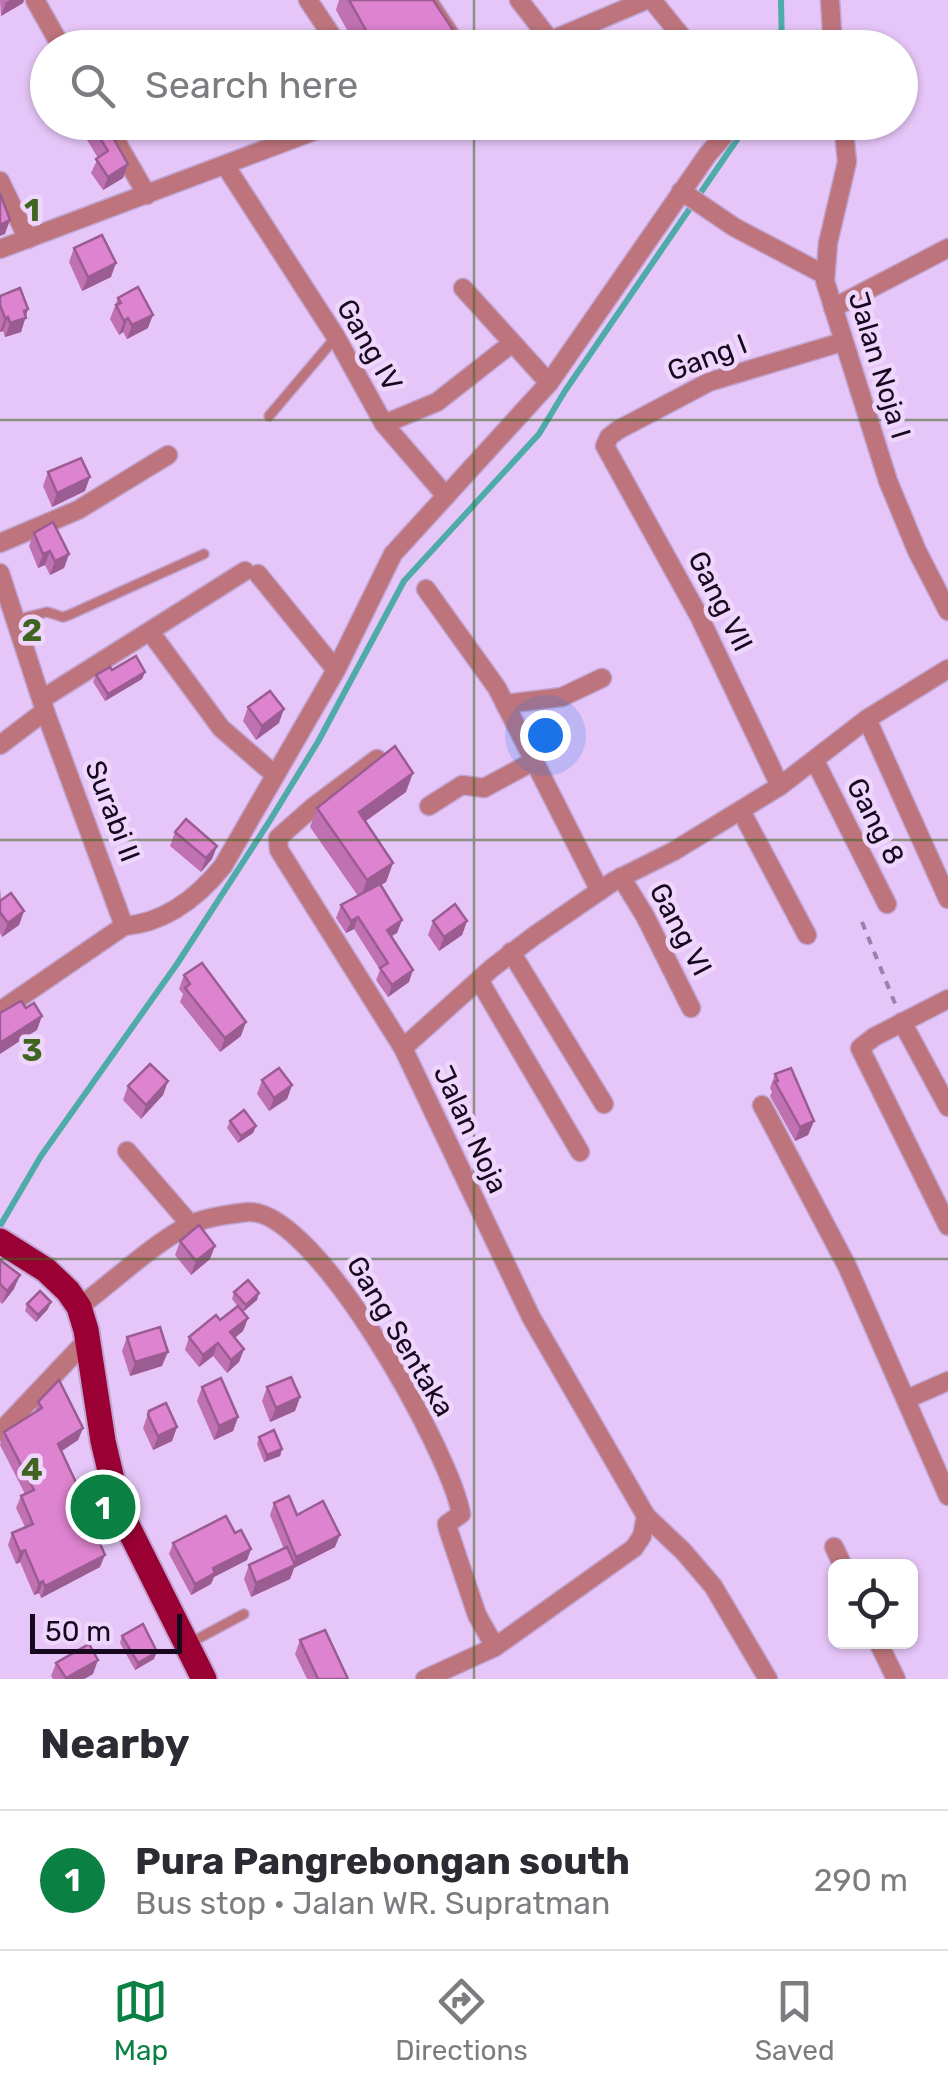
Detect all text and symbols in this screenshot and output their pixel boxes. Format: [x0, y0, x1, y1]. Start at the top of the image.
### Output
search box [30, 30, 918, 140]
icon: search [65, 58, 120, 113]
text: Search here [145, 62, 358, 108]
text: 1 [24, 191, 40, 229]
street label: Jalan Noja I [842, 288, 917, 443]
street label: Gang IV [330, 293, 409, 397]
street label: Gang I [663, 327, 752, 388]
street label: Gang VII [681, 546, 760, 657]
text: 2 [22, 611, 42, 649]
your location [520, 710, 571, 761]
street label: Surabi II [78, 756, 147, 866]
street label: Gang 8 [840, 772, 911, 870]
street label: Gang VI [642, 877, 719, 981]
text: 3 [21, 1031, 43, 1069]
street label: Jalan Noja [427, 1060, 515, 1198]
street label: Gang Sentaka [340, 1250, 461, 1422]
text: 4 [21, 1450, 43, 1488]
pin: 1 [70, 1470, 136, 1544]
map controls [828, 1559, 918, 1649]
button: locate [828, 1559, 918, 1649]
scale bar [30, 1609, 182, 1654]
text: 50 m [45, 1615, 111, 1648]
text: Nearby [40, 1719, 190, 1769]
text: Pura Pangrebongan south [135, 1838, 630, 1884]
text: 1 [65, 1861, 80, 1899]
text: 290 m [814, 1861, 908, 1899]
text: Bus stop · Jalan WR. Supratman [135, 1884, 610, 1922]
tab: Map [113, 1974, 168, 2067]
tab: Directions [395, 1974, 528, 2067]
tab: Saved [755, 1974, 835, 2067]

